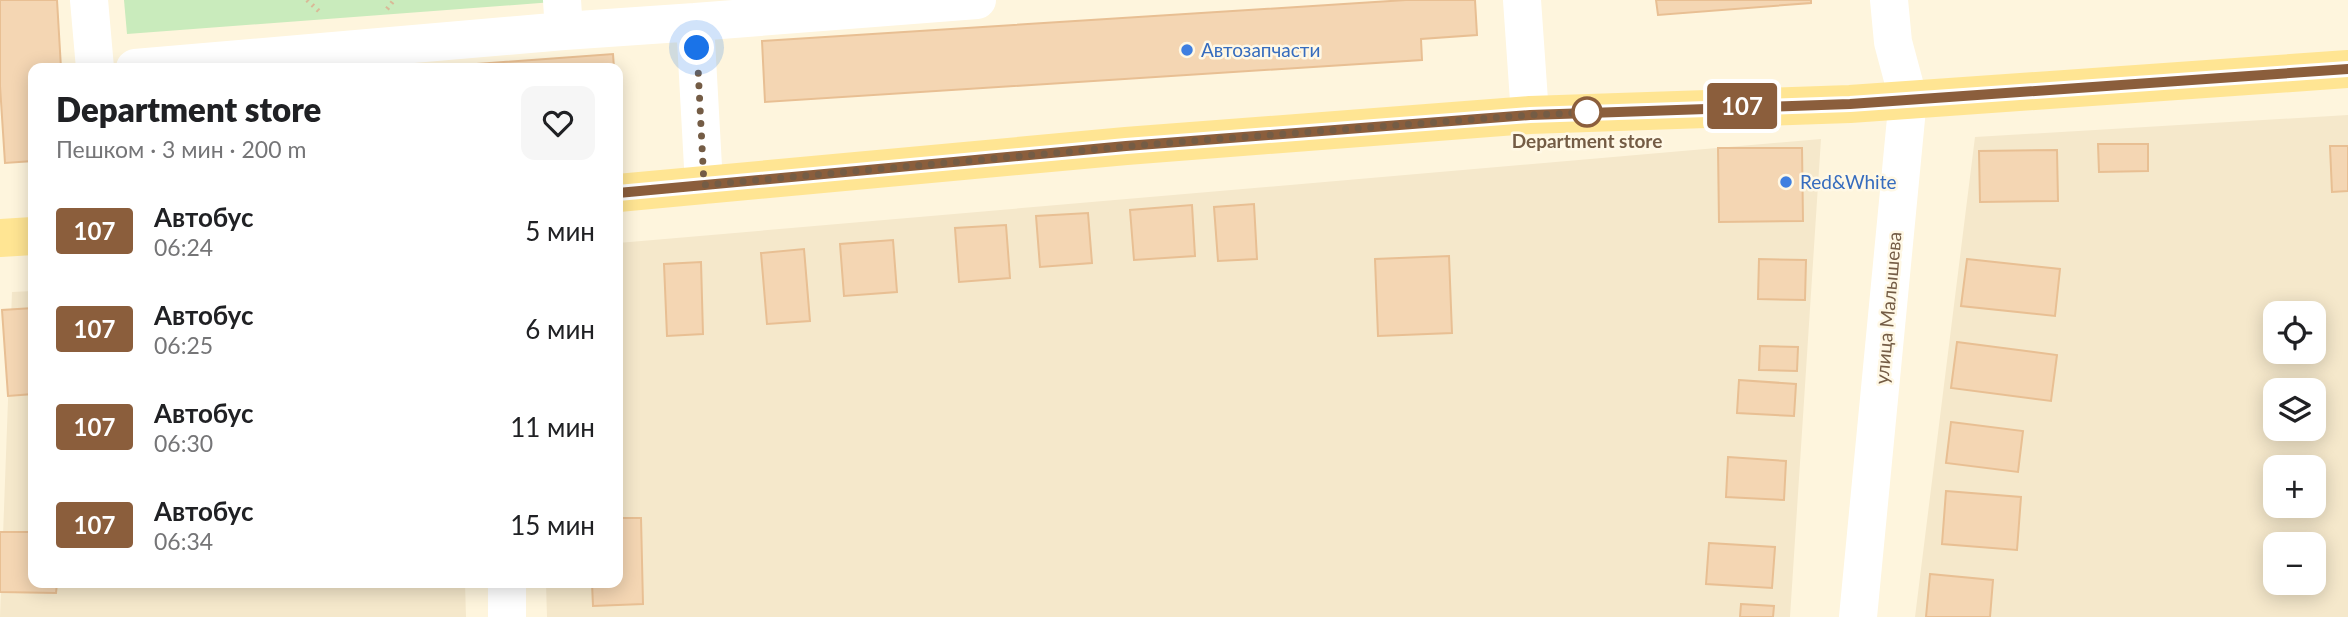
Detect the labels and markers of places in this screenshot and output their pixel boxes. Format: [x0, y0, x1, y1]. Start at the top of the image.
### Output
place label: Автозапчасти [1201, 38, 1320, 61]
marker: Автозапчасти [1179, 42, 1195, 58]
marker: Department store [1572, 97, 1602, 127]
place label: Department store [1512, 129, 1662, 152]
place label: Red&White [1800, 170, 1896, 193]
marker: Red&White [1778, 174, 1794, 190]

